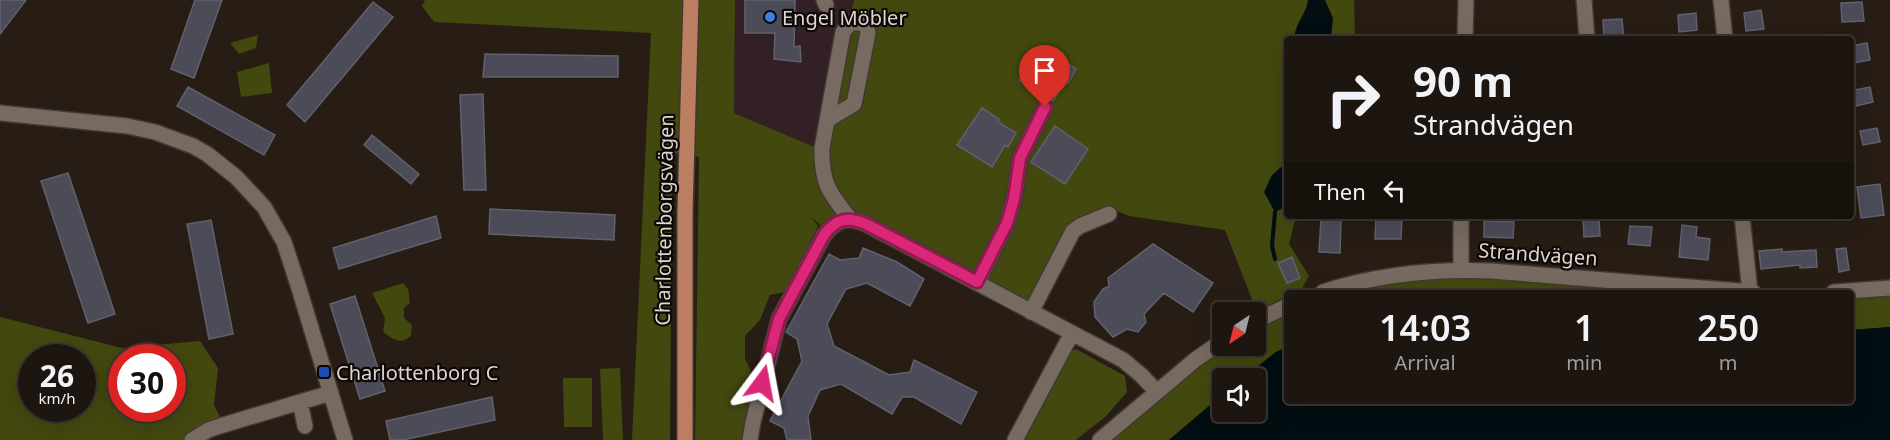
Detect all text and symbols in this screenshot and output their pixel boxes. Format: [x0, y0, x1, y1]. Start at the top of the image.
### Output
place label: Engel Möbler [782, 4, 907, 31]
marker: Engel Möbler [763, 10, 777, 24]
pin [1019, 45, 1070, 107]
text: 90 m [1413, 52, 1513, 109]
icon: arrive [1028, 54, 1061, 87]
icon: right [1314, 60, 1392, 138]
text: Strandvägen [1413, 106, 1574, 143]
street label: Charlottenborgsvägen [649, 114, 679, 326]
icon: left [1378, 174, 1411, 207]
text: Then [1314, 176, 1366, 206]
street label: Strandvägen [1478, 236, 1598, 272]
north arrow [1212, 302, 1266, 356]
map controls [1212, 302, 1266, 422]
text: 14:03 [1379, 303, 1471, 352]
text: 1 [1574, 303, 1595, 352]
text: 250 [1697, 303, 1759, 352]
speed limit sign: 30 [108, 344, 186, 422]
text: Arrival [1395, 349, 1456, 376]
text: min [1566, 349, 1602, 376]
text: m [1719, 349, 1738, 376]
position arrow [730, 351, 794, 415]
text: 26 [40, 355, 74, 396]
place label: Charlottenborg C [336, 359, 499, 386]
marker: Charlottenborg C [317, 365, 331, 379]
button: sound [1212, 368, 1266, 422]
text: km/h [39, 388, 75, 408]

